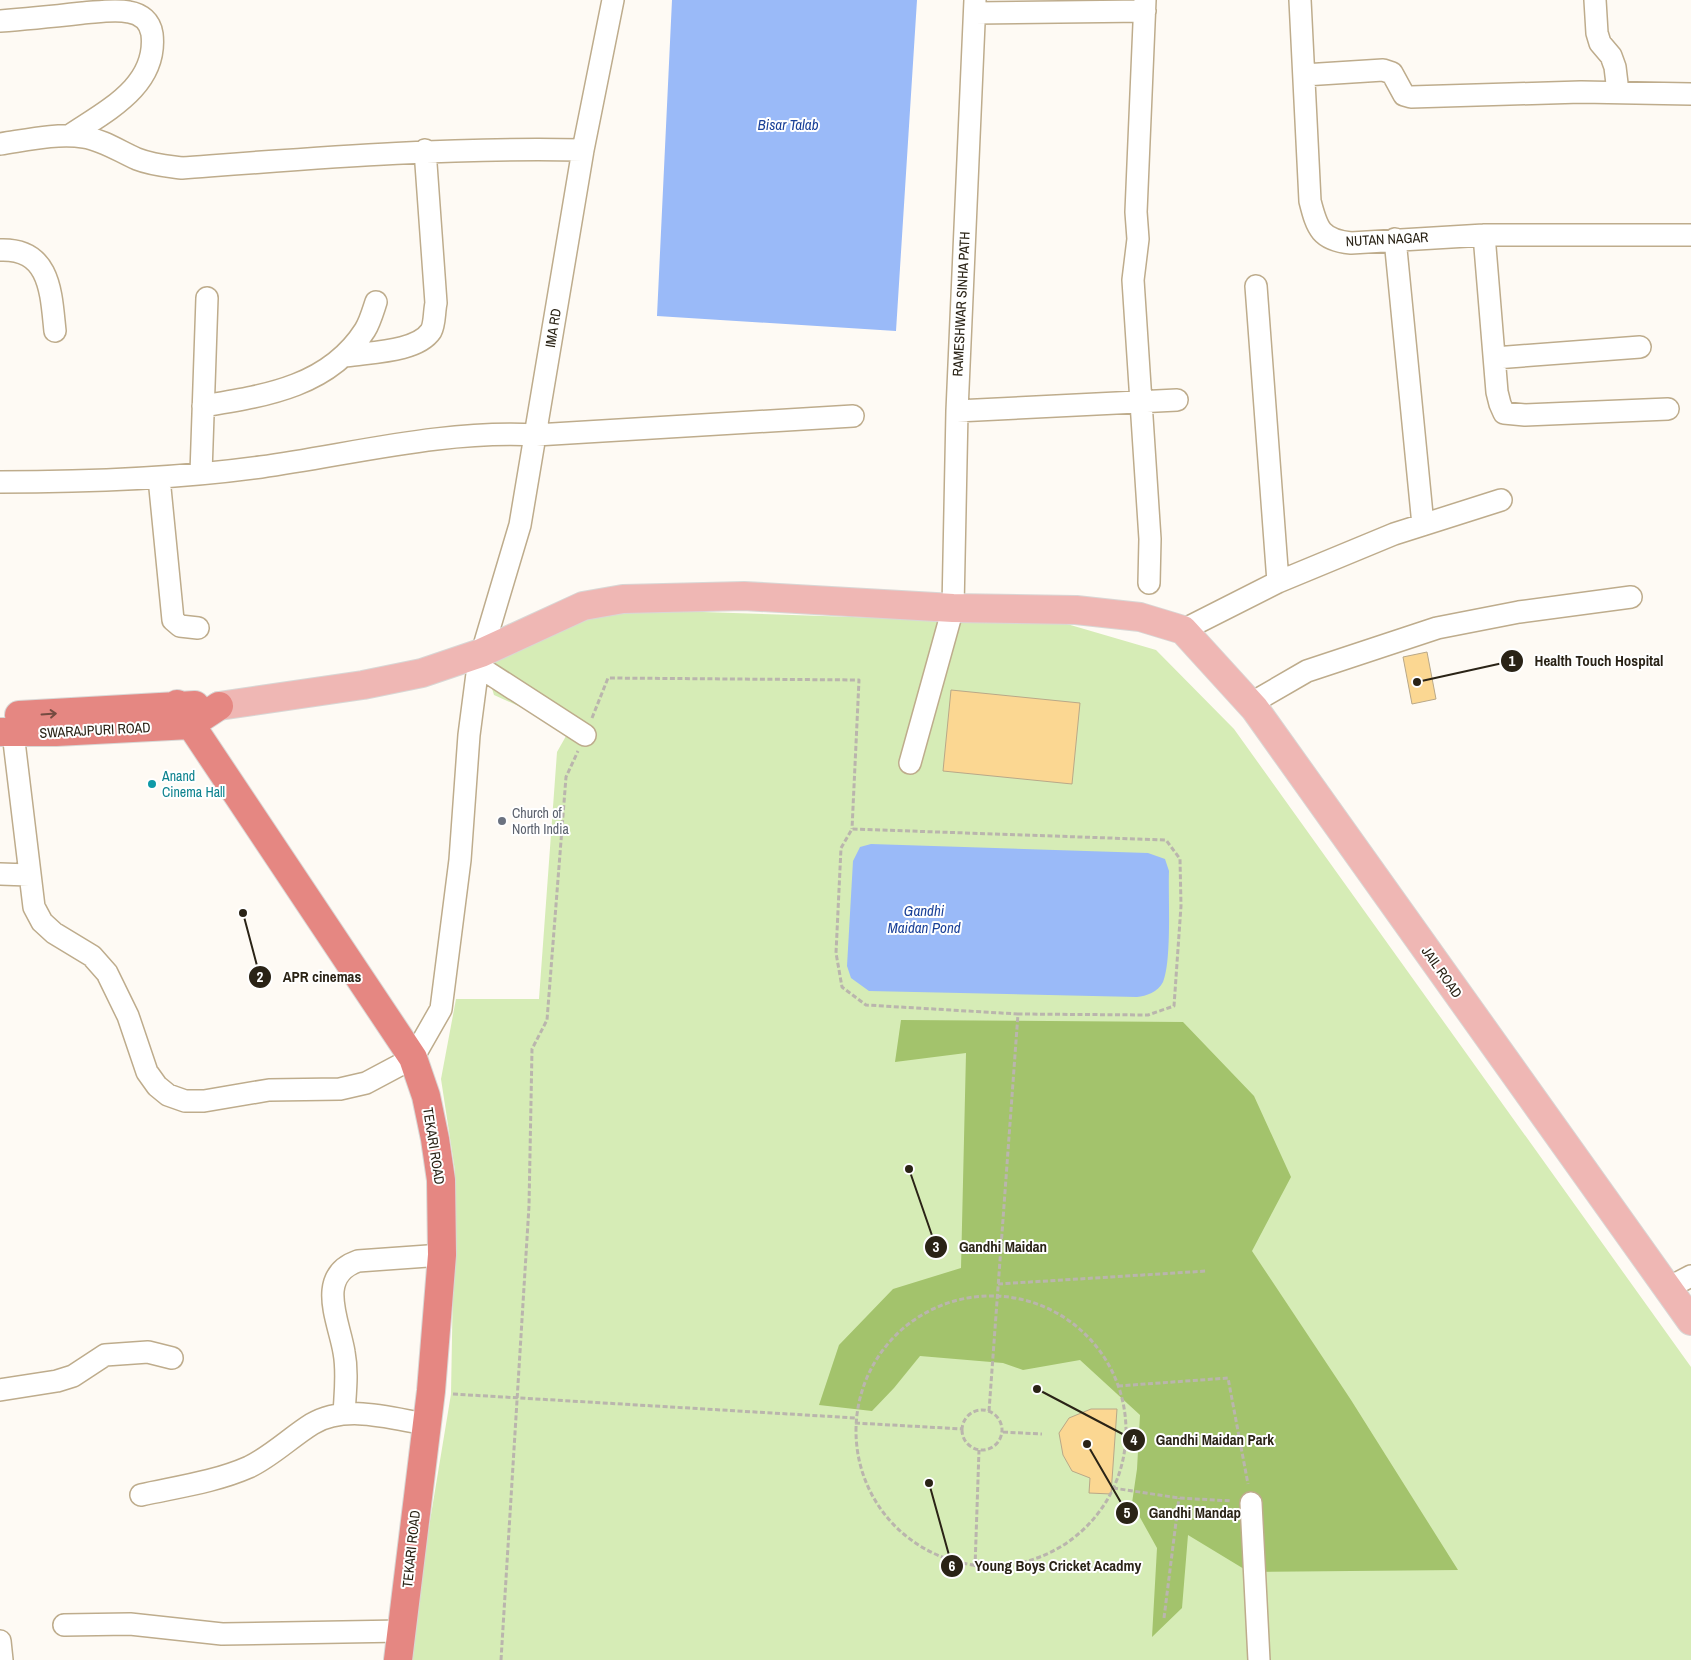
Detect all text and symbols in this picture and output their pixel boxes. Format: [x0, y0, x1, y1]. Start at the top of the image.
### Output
water label: Bisar Talab [758, 114, 819, 135]
street label: NUTAN NAGAR [1345, 228, 1429, 250]
street label: RAMESHWAR SINHA PATH [948, 231, 974, 377]
street label: IMA RD [541, 307, 565, 349]
callout: Health Touch Hospital [1499, 646, 1673, 676]
text: 1 [1509, 650, 1516, 671]
text: Health Touch Hospital [1535, 650, 1663, 671]
one-way arrow [40, 709, 56, 718]
street label: SWARAJPURI ROAD [39, 718, 151, 742]
place label: Anand Cinema Hall [161, 767, 225, 801]
marker: Anand Cinema Hall [146, 778, 158, 790]
place label: Church of North India [512, 804, 569, 838]
marker: Church of North India [496, 815, 508, 827]
water label: Gandhi Maidan Pond [887, 900, 961, 938]
street label: JAIL ROAD [1418, 943, 1466, 1001]
callout: APR cinemas [247, 962, 371, 992]
text: 2 [257, 966, 264, 987]
text: APR cinemas [283, 966, 361, 987]
street label: TEKARI ROAD [419, 1106, 449, 1186]
callout: Gandhi Maidan [924, 1232, 1057, 1262]
text: 3 [933, 1236, 940, 1257]
text: Gandhi Maidan [959, 1236, 1047, 1257]
callout: Gandhi Maidan Park [1121, 1425, 1284, 1455]
text: 4 [1131, 1429, 1138, 1450]
text: Gandhi Maidan Park [1156, 1429, 1274, 1450]
callout: Gandhi Mandap [1114, 1498, 1251, 1528]
text: 5 [1124, 1502, 1131, 1523]
text: Gandhi Mandap [1149, 1502, 1241, 1523]
street label: TEKARI ROAD [398, 1509, 424, 1589]
callout: Young Boys Cricket Acadmy [940, 1551, 1152, 1581]
text: 6 [949, 1555, 956, 1576]
text: Young Boys Cricket Acadmy [975, 1555, 1142, 1576]

